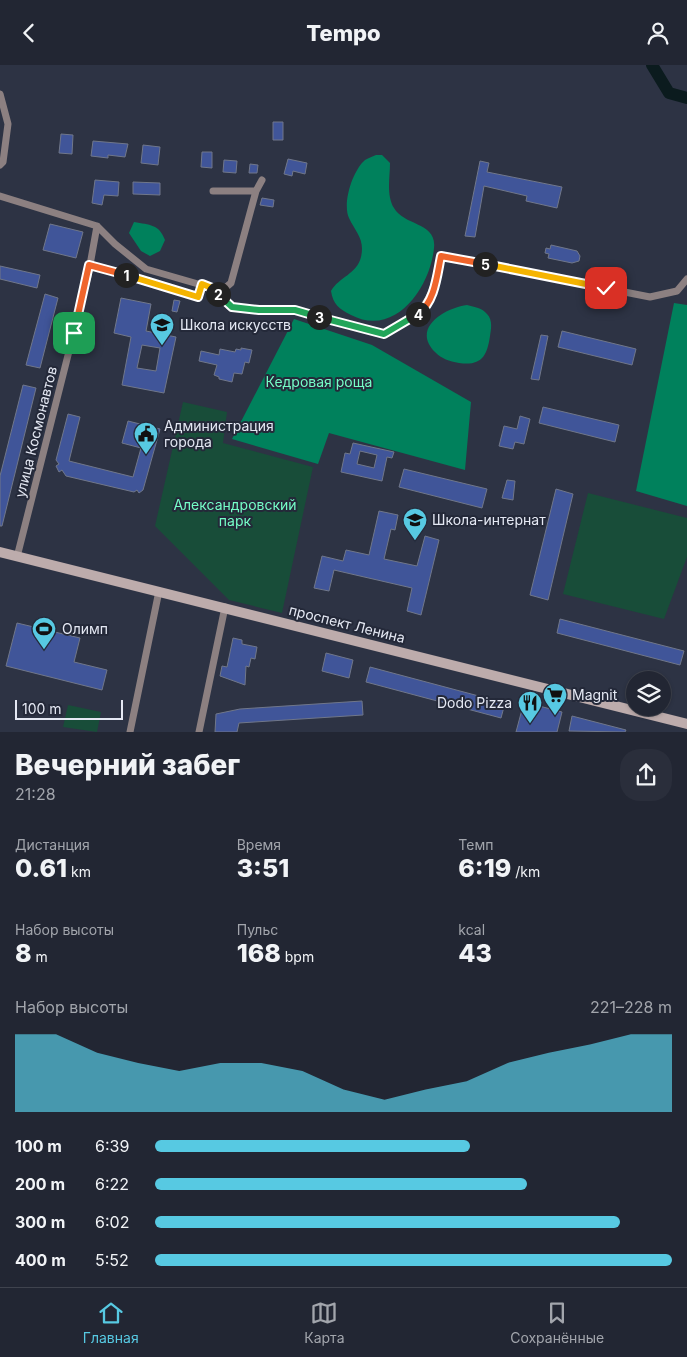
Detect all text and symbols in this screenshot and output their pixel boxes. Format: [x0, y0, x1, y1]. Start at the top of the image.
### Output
icon: back [15, 19, 43, 47]
icon: person [644, 19, 672, 47]
text: Tempo [306, 20, 381, 46]
pin: 5 [472, 251, 498, 277]
text: 5 [481, 256, 490, 273]
pin: 1 [114, 263, 138, 287]
text: 1 [123, 267, 130, 284]
pin [585, 267, 627, 309]
icon: check [592, 274, 620, 302]
pin: 2 [206, 281, 230, 307]
text: 2 [214, 286, 223, 303]
pin: 4 [406, 301, 430, 327]
pin: 3 [306, 305, 332, 329]
text: 4 [414, 306, 423, 323]
text: 3 [315, 309, 324, 326]
pin [53, 312, 95, 354]
school or university icon: Школа искусcтв [149, 312, 175, 346]
place label: Школа искусcтв [180, 316, 291, 333]
icon: arrive [60, 319, 88, 347]
street label: улица Космонавтов [11, 364, 60, 499]
park label: Кедровая роща [266, 373, 372, 390]
place label: Администрация города [164, 417, 274, 450]
public building icon: Администрация города [133, 421, 159, 455]
park label: Александровский парк [173, 496, 297, 529]
school or university icon: Школа-интернат [402, 507, 428, 541]
place label: Школа-интернат [432, 511, 546, 528]
street label: проспект Ленина [287, 601, 407, 646]
sports icon: Олимп [31, 616, 57, 650]
place label: Олимп [62, 620, 108, 637]
map controls [626, 671, 671, 716]
button: layers [626, 671, 671, 716]
supermarket icon: Magnit [542, 682, 568, 716]
place label: Magnit [572, 686, 618, 703]
restaurant icon: Dodo Pizza [517, 690, 543, 724]
place label: Dodo Pizza [437, 694, 512, 711]
scale bar [15, 697, 122, 720]
text: 100 m [22, 700, 62, 717]
text: Вечерний забег [15, 748, 240, 782]
button: share [620, 749, 672, 801]
text: 21:28 [15, 784, 56, 804]
text: Дистанция [15, 836, 90, 853]
text: Время [237, 836, 281, 853]
text: Темп [458, 836, 493, 853]
text: 0.61 [15, 853, 67, 883]
text: 3:51 [237, 853, 289, 883]
text: 6:19 [458, 853, 511, 883]
text: km [67, 863, 91, 880]
text: /km [511, 863, 540, 880]
text: Набор высоты [15, 921, 114, 938]
text: Пульс [237, 921, 278, 938]
text: kcal [458, 921, 485, 938]
text: 8 [15, 938, 32, 968]
text: 168 [237, 938, 281, 968]
text: 43 [458, 938, 492, 968]
text: m [32, 948, 48, 965]
text: bpm [281, 948, 314, 965]
text: Набор высоты [15, 997, 128, 1017]
text: 221–228 m [590, 997, 672, 1017]
text: 100 m [15, 1136, 62, 1156]
text: 6:39 [95, 1136, 129, 1156]
text: 200 m [15, 1174, 65, 1194]
text: 6:22 [95, 1174, 129, 1194]
text: 300 m [15, 1212, 65, 1232]
text: 6:02 [95, 1212, 129, 1232]
text: 400 m [15, 1250, 66, 1270]
text: 5:52 [95, 1250, 129, 1270]
tab: Главная [83, 1299, 139, 1346]
tab: Карта [304, 1299, 345, 1346]
tab: Сохранённые [510, 1299, 604, 1346]

